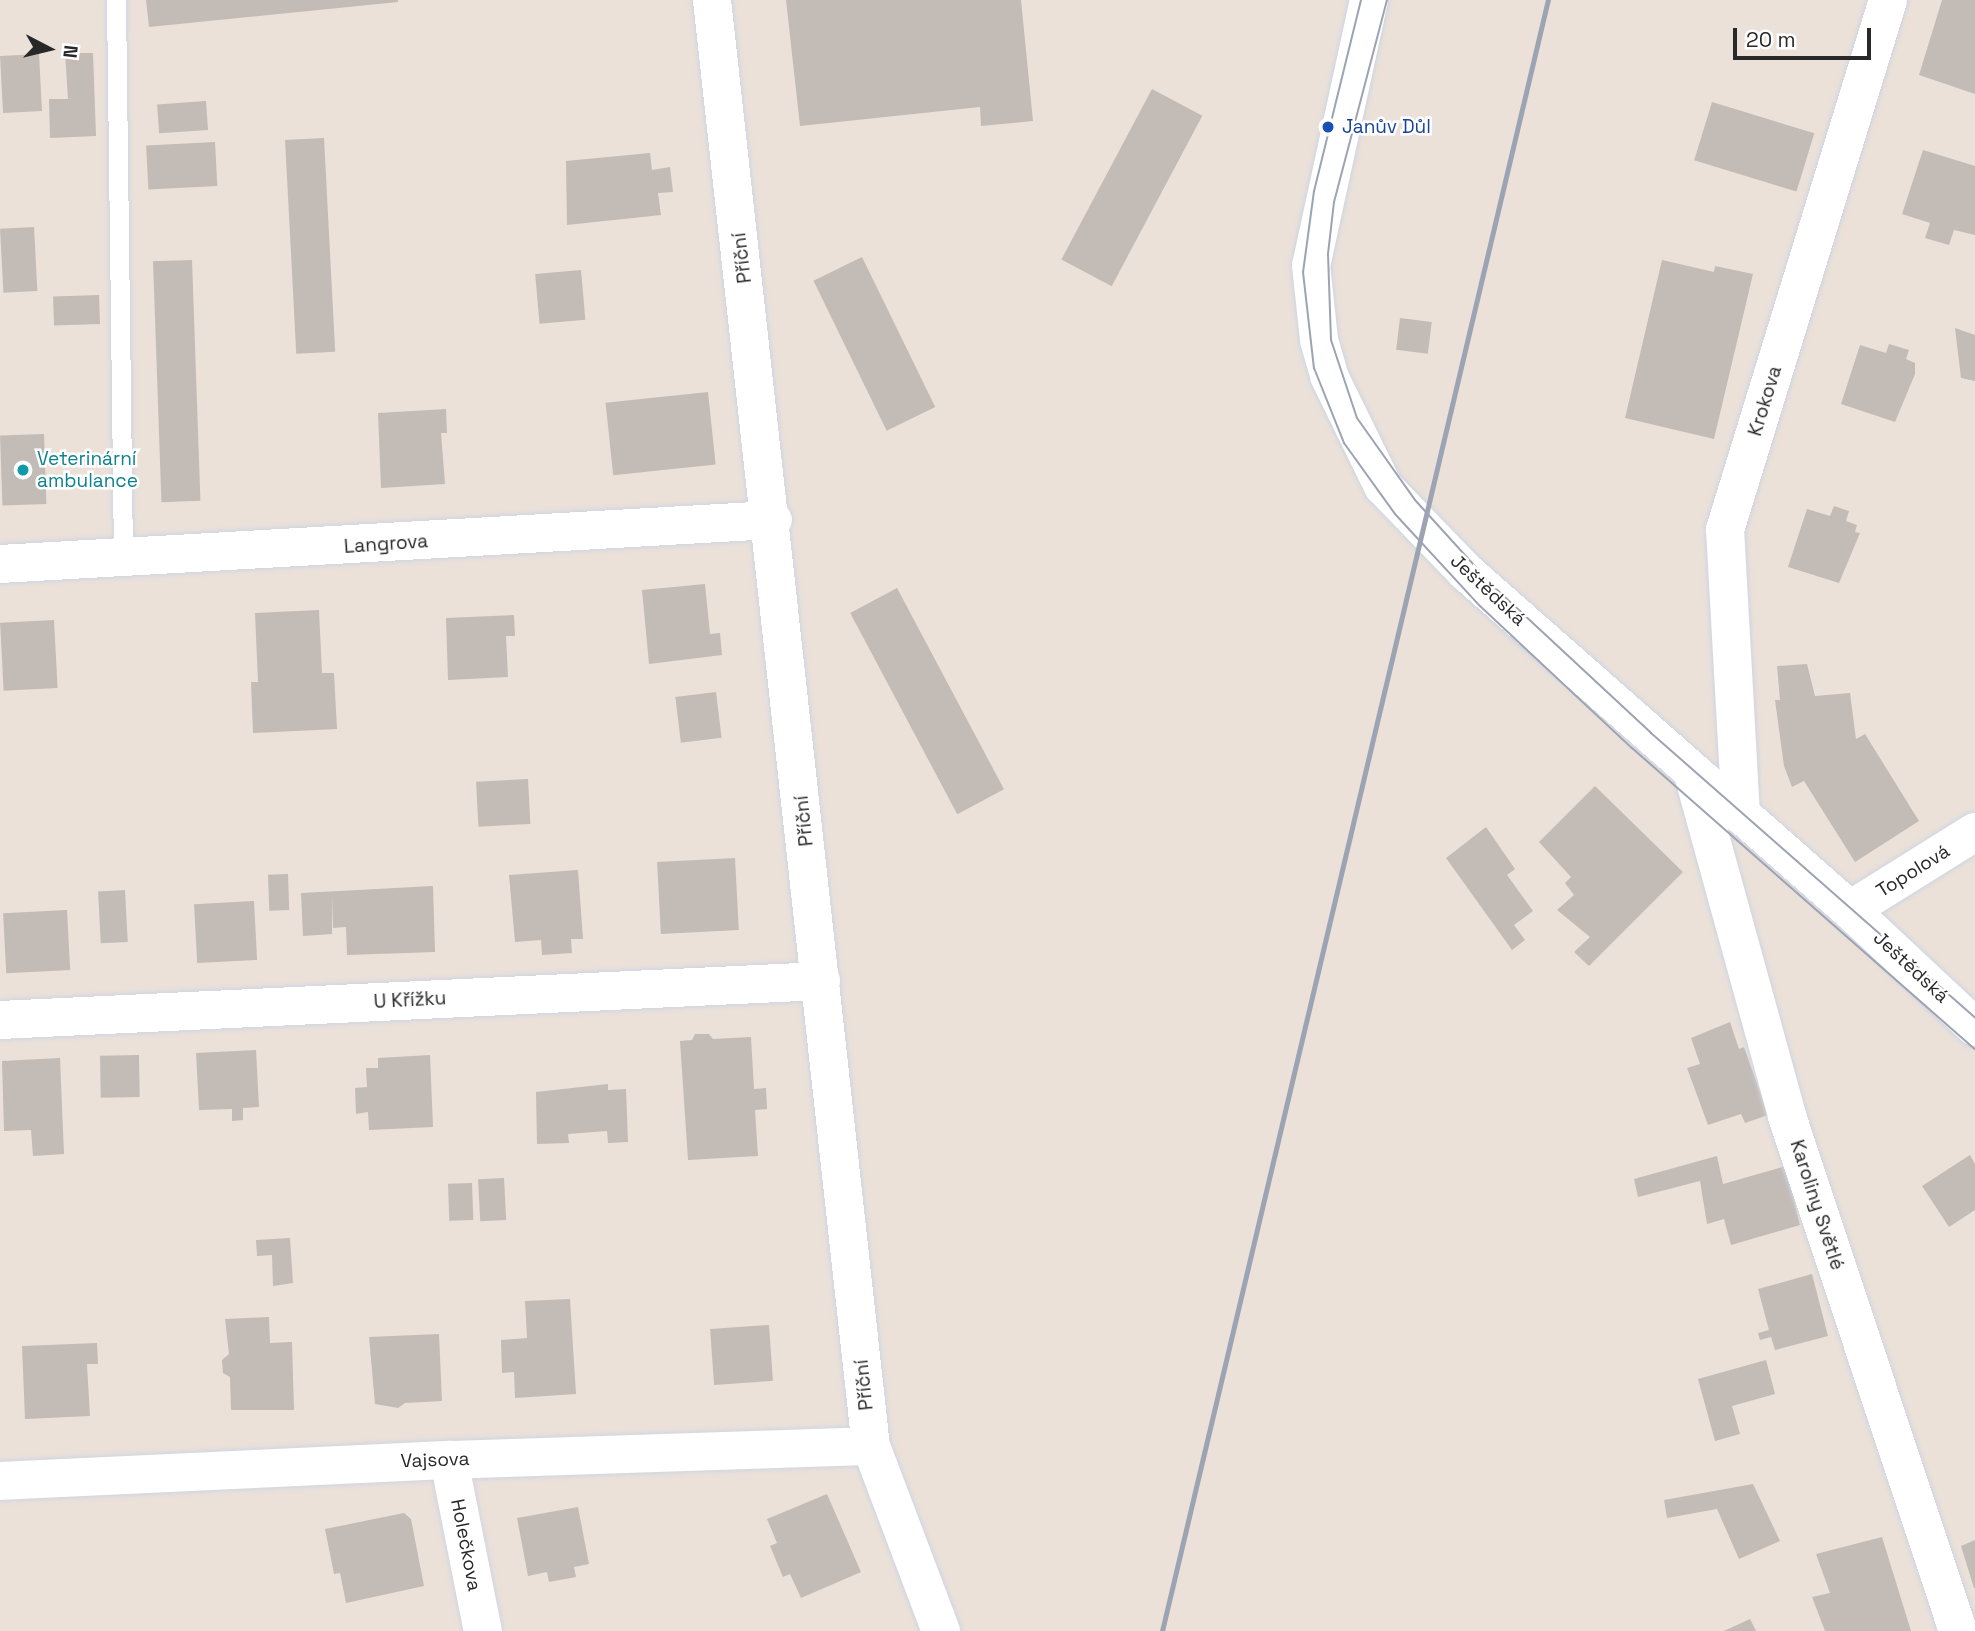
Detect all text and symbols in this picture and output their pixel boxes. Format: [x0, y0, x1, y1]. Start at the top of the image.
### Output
north arrow [14, 14, 84, 84]
scale bar [1737, 14, 1875, 58]
text: 20 m [1746, 26, 1796, 53]
text: N [57, 44, 84, 59]
place label: Janův Důl [1342, 116, 1431, 138]
marker: Janův Důl [1320, 119, 1336, 135]
street label: Příční [728, 231, 756, 285]
street label: Krokova [1744, 363, 1786, 439]
place label: Veterinární ambulance [37, 448, 138, 492]
marker: Veterinární ambulance [15, 462, 31, 478]
street label: Langrova [343, 530, 429, 558]
street label: Ještědská [1446, 549, 1530, 631]
street label: Příční [790, 794, 818, 848]
street label: Topolová [1872, 840, 1954, 902]
street label: Ještědská [1869, 926, 1953, 1008]
street label: U Křížku [373, 987, 447, 1013]
street label: Karoliny Světlé [1785, 1137, 1849, 1273]
street label: Příční [850, 1358, 878, 1412]
street label: Vajsova [400, 1447, 470, 1473]
street label: Holečkova [446, 1497, 486, 1593]

